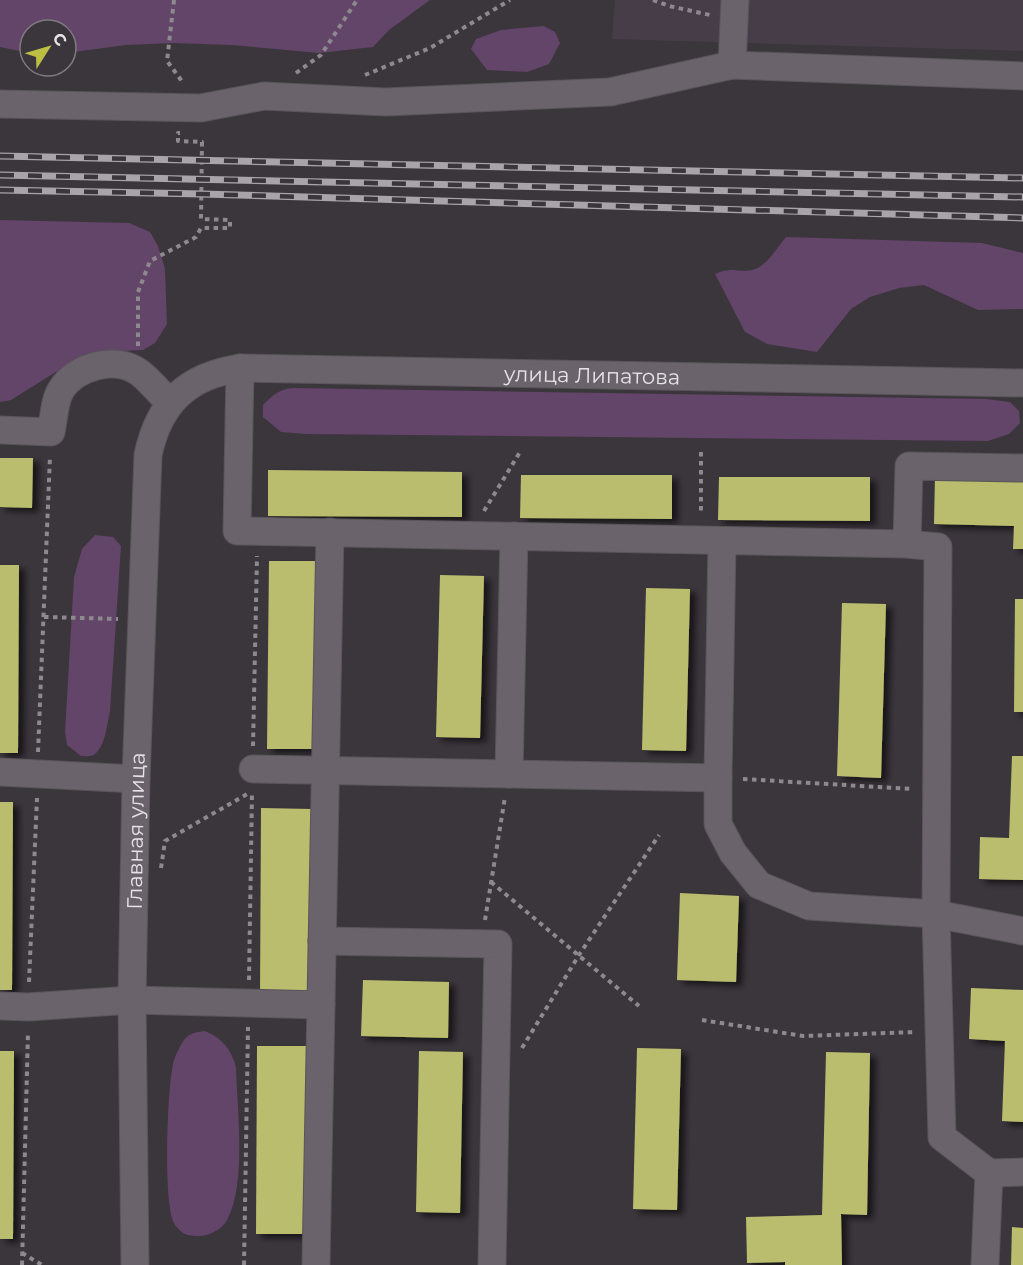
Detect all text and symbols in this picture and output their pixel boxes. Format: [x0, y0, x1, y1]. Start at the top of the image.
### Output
north arrow [18, 18, 78, 78]
text: С [48, 29, 71, 50]
street label: улица Липатова [503, 361, 680, 389]
street label: Главная улица [121, 752, 149, 910]

